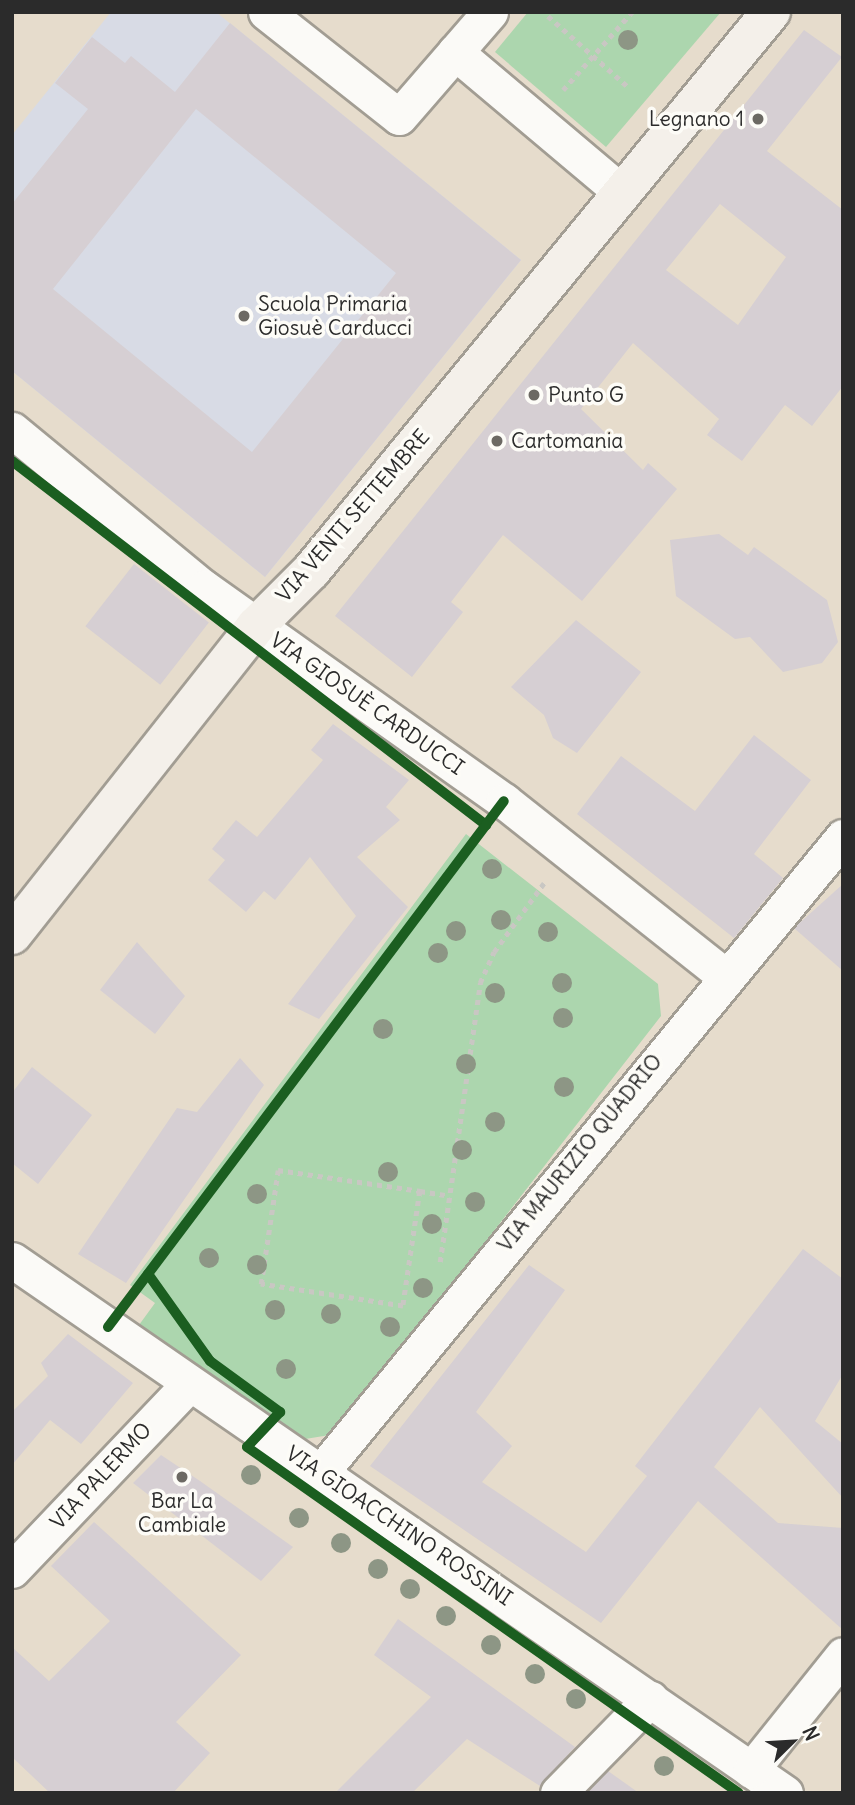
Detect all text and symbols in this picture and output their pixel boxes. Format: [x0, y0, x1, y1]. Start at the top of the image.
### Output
place label: Legnano 1 [649, 106, 744, 132]
marker: Legnano 1 [750, 111, 766, 127]
place label: Scuola Primaria Giosuè Carducci [258, 291, 412, 341]
marker: Scuola Primaria Giosuè Carducci [236, 308, 252, 324]
place label: Punto G [548, 382, 624, 408]
marker: Punto G [526, 387, 542, 403]
street label: VIA VENTI SETTEMBRE [271, 424, 435, 608]
place label: Cartomania [511, 428, 623, 454]
marker: Cartomania [489, 433, 505, 449]
street label: VIA GIOSUÈ CARDUCCI [265, 628, 469, 780]
street label: VIA MAURIZIO QUADRIO [492, 1049, 668, 1257]
street label: VIA PALERMO [45, 1417, 157, 1535]
street label: VIA GIOACCHINO ROSSINI [281, 1441, 517, 1611]
marker: Bar La Cambiale [174, 1469, 190, 1485]
place label: Bar La Cambiale [138, 1488, 226, 1538]
north arrow [757, 1707, 827, 1777]
text: N [798, 1723, 825, 1744]

